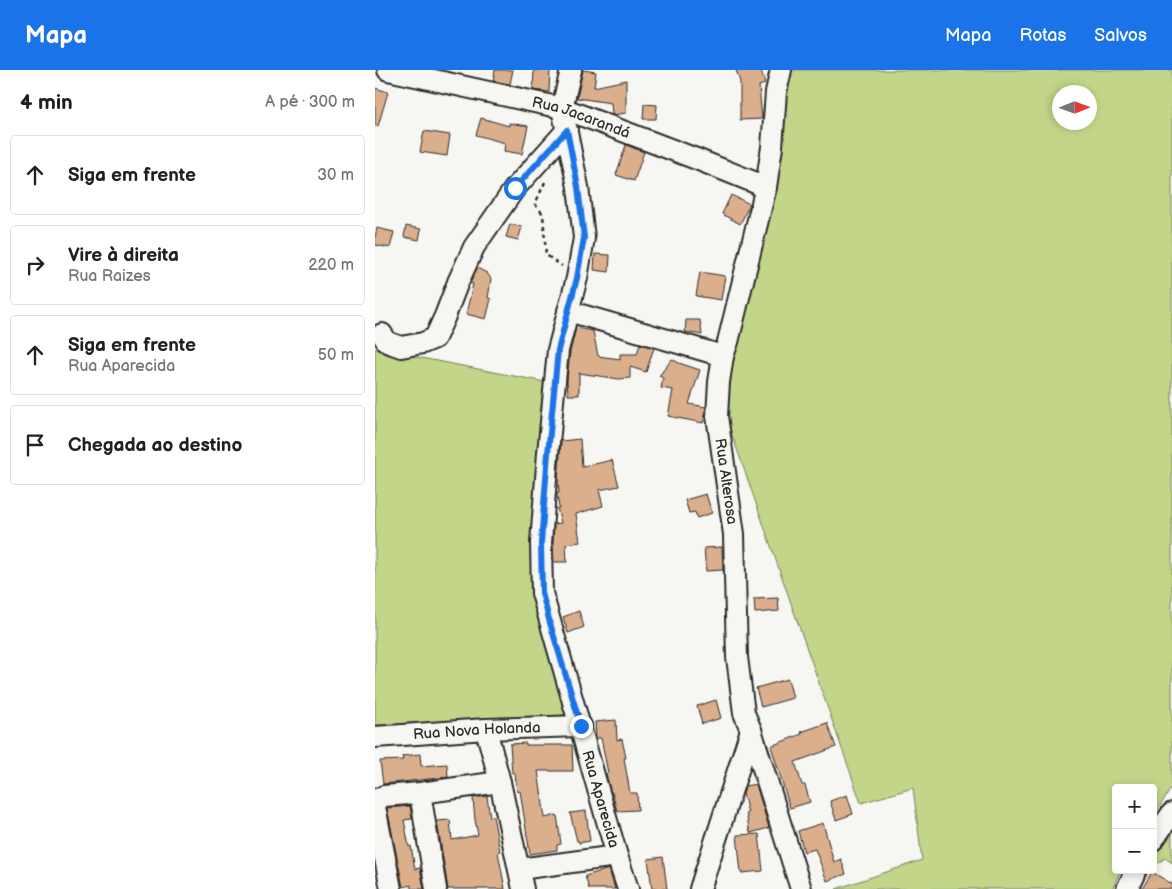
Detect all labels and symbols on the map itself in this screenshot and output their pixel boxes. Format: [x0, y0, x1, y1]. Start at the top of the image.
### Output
north arrow [1052, 85, 1097, 130]
street label: Rua Jacarandá [530, 93, 633, 143]
route start [504, 177, 527, 200]
street label: Rua Alterosa [710, 437, 742, 526]
route end [570, 715, 593, 738]
street label: Rua Nova Holanda [412, 718, 541, 744]
street label: Rua Aparecida [577, 748, 623, 850]

